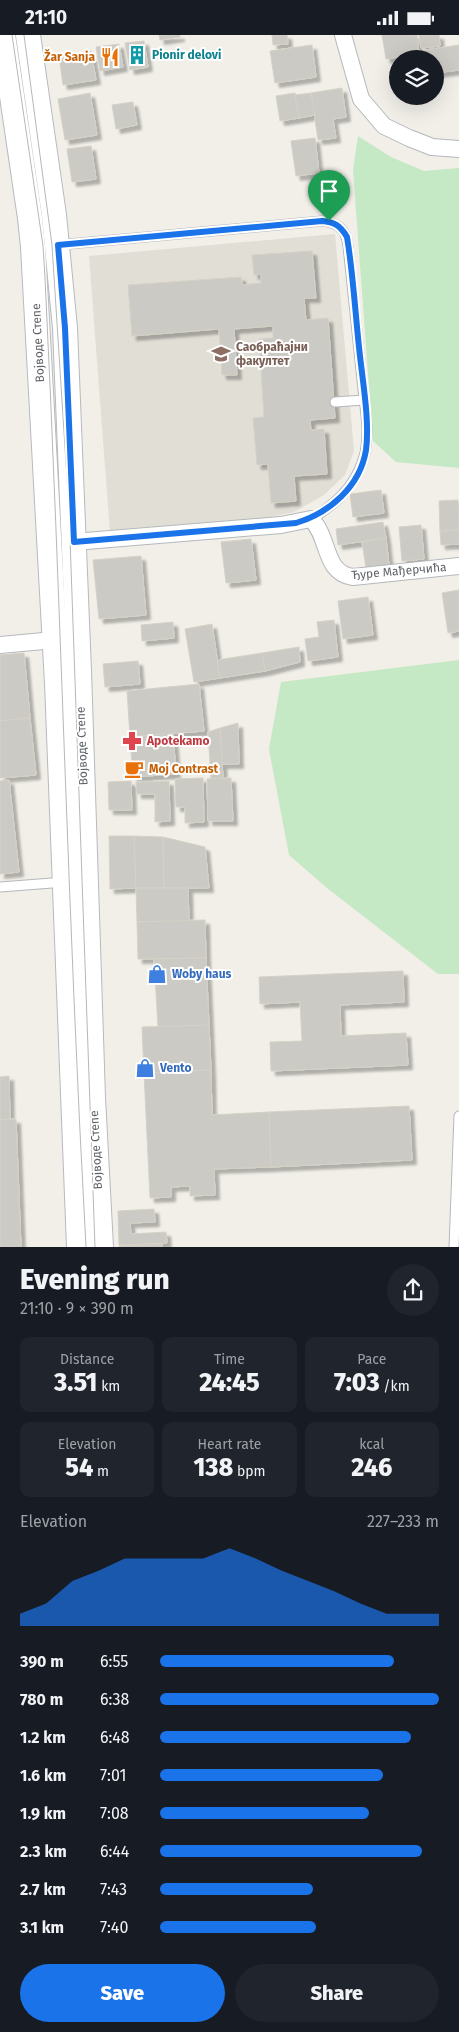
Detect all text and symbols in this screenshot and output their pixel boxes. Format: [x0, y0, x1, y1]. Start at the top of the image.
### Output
text: 21:10 [25, 6, 67, 29]
building icon: Pionir delovi [126, 44, 148, 66]
restaurant icon: Žar Sanja [99, 46, 121, 68]
place label: Pionir delovi [152, 48, 221, 62]
place label: Žar Sanja [44, 49, 95, 64]
map controls [389, 50, 444, 105]
button: layers [389, 50, 444, 105]
pin [308, 170, 350, 221]
icon: arrive [315, 177, 343, 205]
street label: Војводе Степе [29, 303, 47, 383]
place label: Саобраћајни факултет [236, 340, 308, 368]
school or university icon: Саобраћајни факултет [210, 343, 232, 365]
street label: Ђуре Мађерчића [351, 560, 447, 582]
street label: Војводе Степе [74, 706, 90, 786]
pharmacy icon: Apotekamo [121, 730, 143, 752]
place label: Apotekamo [146, 734, 209, 748]
cafe icon: Moj Contrast [123, 758, 145, 780]
place label: Moj Contrast [149, 762, 219, 776]
shop icon: Woby haus [146, 963, 168, 985]
place label: Woby haus [172, 967, 232, 981]
shop icon: Vento [134, 1057, 156, 1079]
place label: Vento [159, 1061, 192, 1075]
street label: Војводе Степе [87, 1110, 105, 1190]
text: Evening run [20, 1263, 170, 1296]
button: share [387, 1264, 439, 1316]
text: 21:10 · 9 × 390 m [20, 1299, 134, 1318]
text: Distance [60, 1351, 114, 1368]
text: Time [214, 1351, 245, 1368]
text: Pace [357, 1351, 386, 1368]
text: 3.51 [54, 1368, 97, 1398]
text: 24:45 [199, 1368, 260, 1398]
text: 7:03 [334, 1368, 380, 1398]
text: km [97, 1378, 120, 1395]
text: /km [380, 1378, 410, 1395]
text: Elevation [58, 1436, 117, 1453]
text: Heart rate [198, 1436, 261, 1453]
text: kcal [359, 1436, 384, 1453]
text: 54 [65, 1453, 93, 1483]
text: 138 [193, 1453, 233, 1483]
text: 246 [351, 1453, 392, 1483]
text: m [93, 1463, 109, 1480]
text: bpm [233, 1463, 266, 1480]
text: Elevation [20, 1512, 87, 1531]
text: 227–233 m [367, 1512, 439, 1531]
text: 390 m [20, 1652, 64, 1671]
text: 6:55 [100, 1652, 128, 1671]
text: 780 m [20, 1690, 63, 1709]
text: 6:38 [100, 1690, 129, 1709]
text: 1.2 km [20, 1728, 66, 1747]
text: 6:48 [100, 1728, 130, 1747]
text: 1.6 km [20, 1766, 66, 1785]
text: 7:01 [100, 1766, 126, 1785]
text: 1.9 km [20, 1804, 66, 1823]
text: 7:08 [100, 1804, 129, 1823]
text: 2.3 km [20, 1842, 67, 1861]
text: 6:44 [100, 1842, 129, 1861]
text: 2.7 km [20, 1880, 66, 1899]
text: 7:43 [100, 1880, 127, 1899]
text: 3.1 km [20, 1918, 64, 1937]
text: 7:40 [100, 1918, 128, 1937]
button: Save [20, 1964, 225, 2022]
button: Share [235, 1964, 439, 2022]

